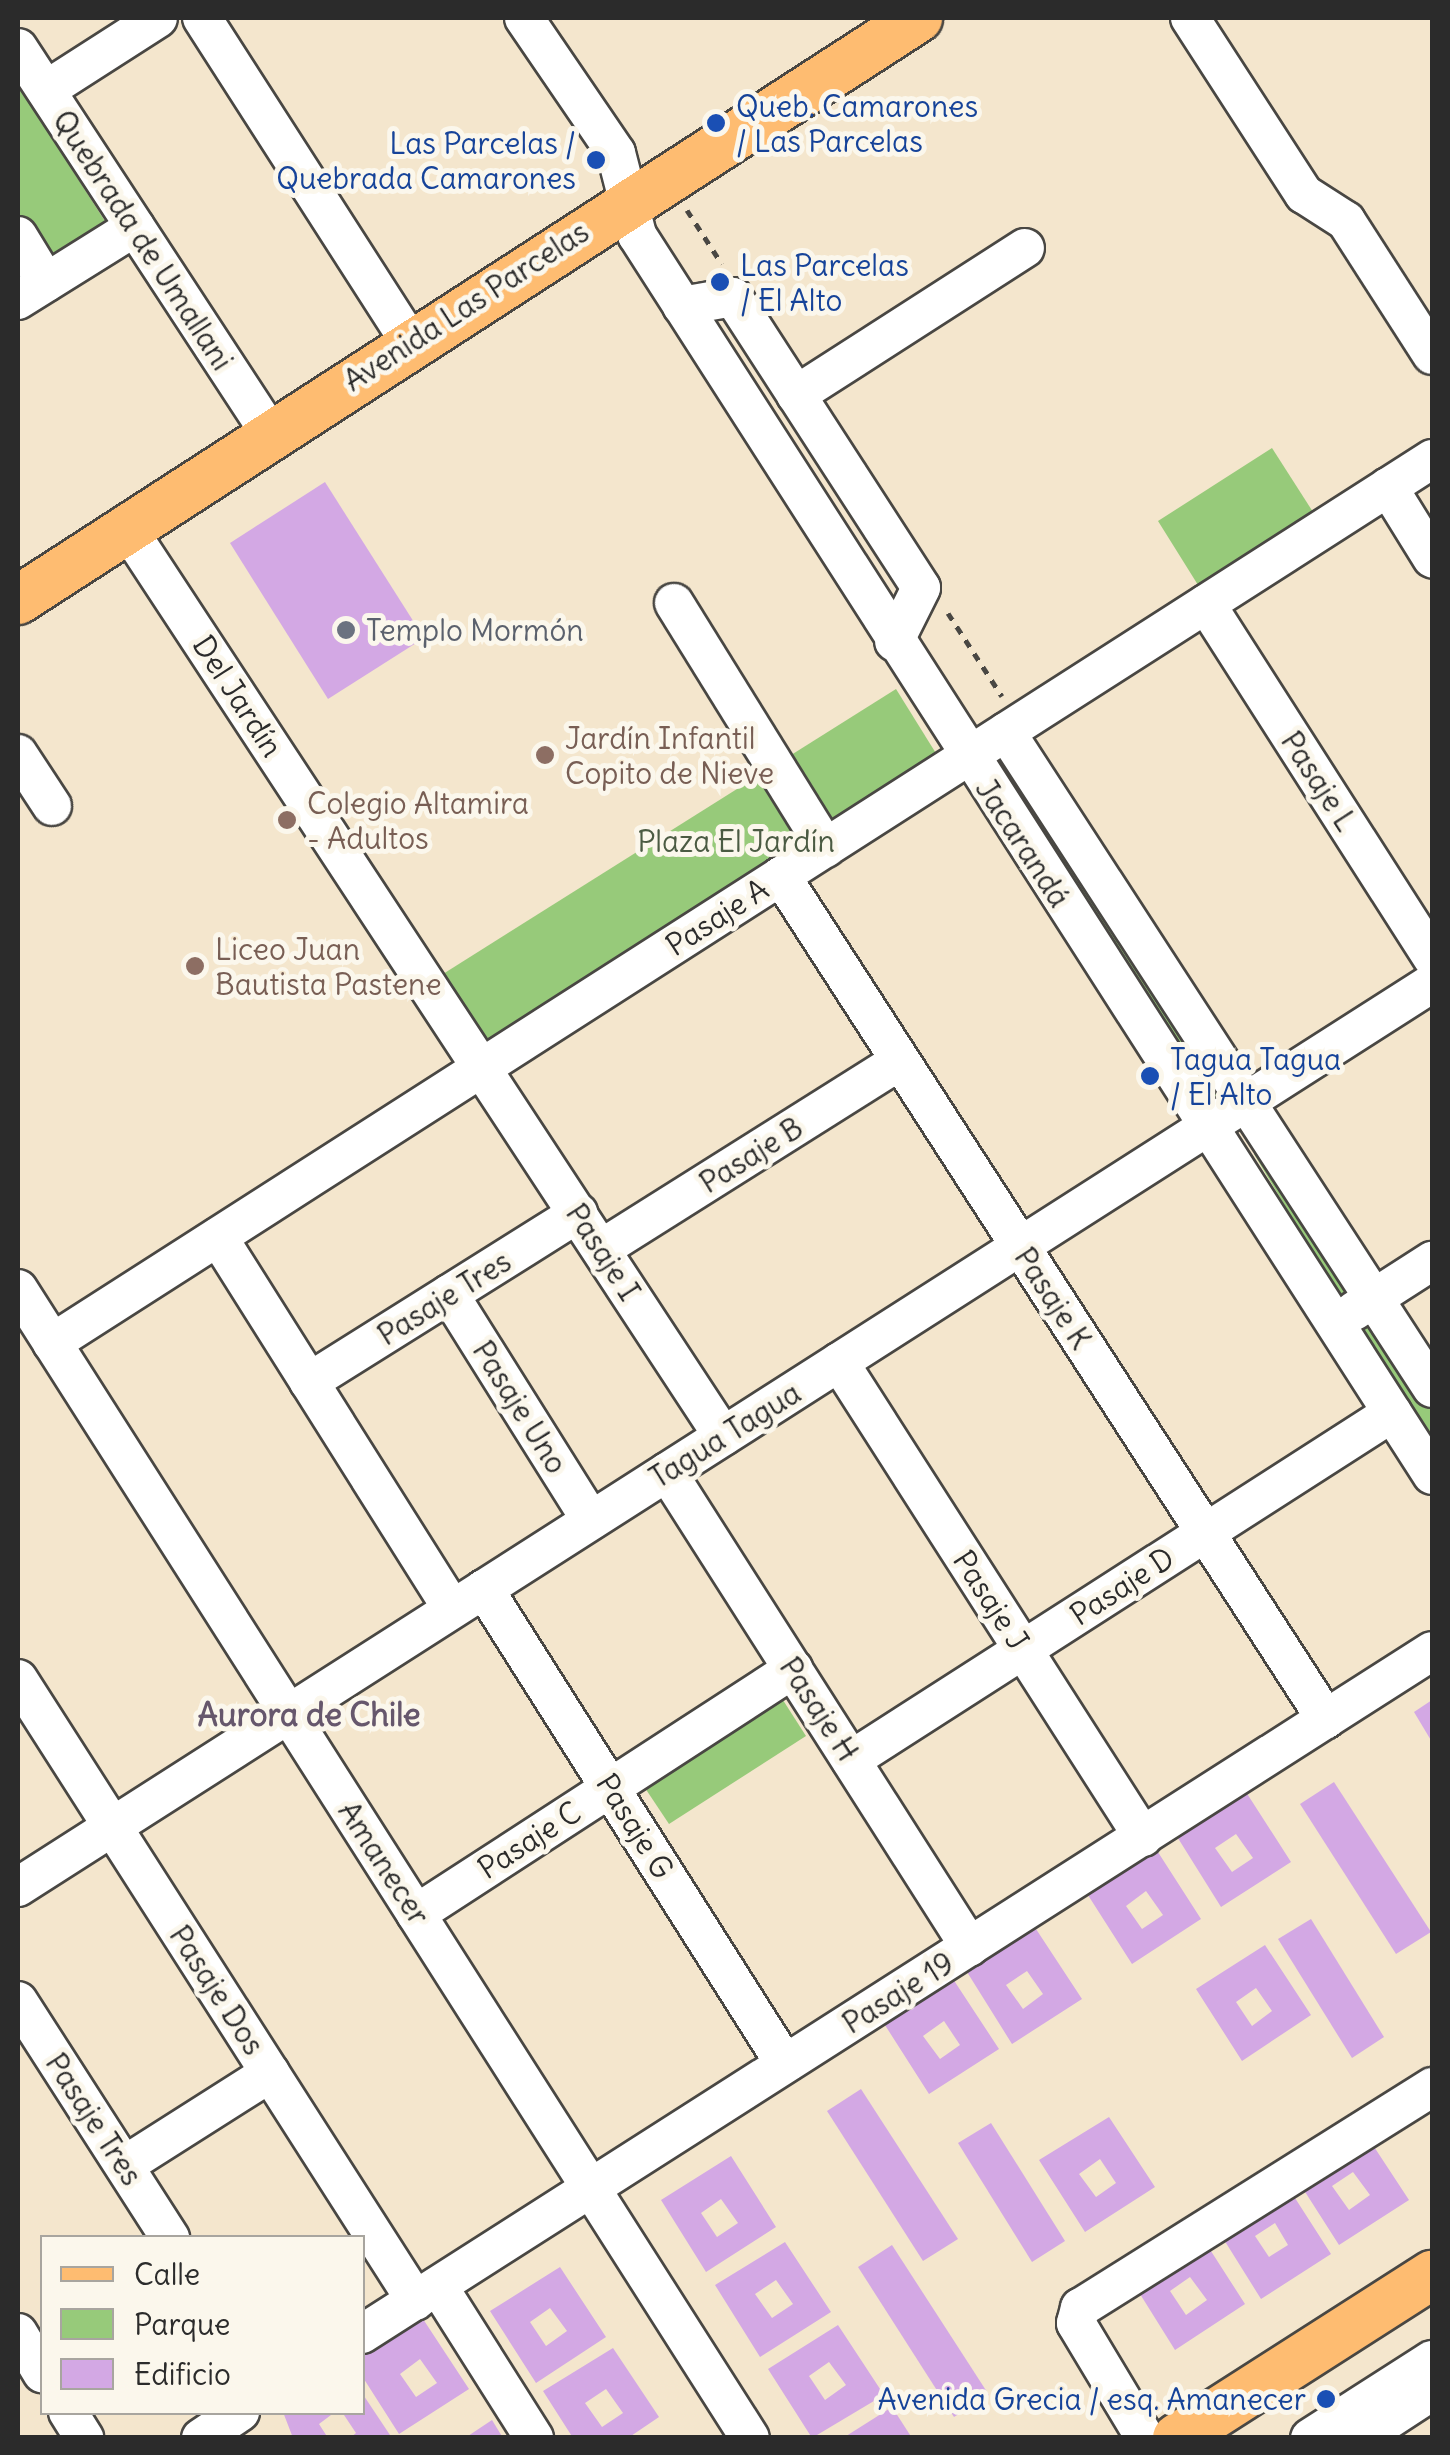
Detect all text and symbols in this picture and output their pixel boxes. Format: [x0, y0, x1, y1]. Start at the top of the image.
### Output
place label: Queb. Camarones / Las Parcelas [736, 88, 978, 158]
street label: Quebrada de Umallani [45, 103, 241, 377]
marker: Queb. Camarones / Las Parcelas [705, 112, 727, 134]
place label: Las Parcelas / Quebrada Camarones [276, 125, 576, 196]
marker: Las Parcelas / Quebrada Camarones [585, 149, 607, 171]
street label: Avenida Las Parcelas [337, 213, 595, 399]
place label: Las Parcelas / El Alto [740, 247, 909, 318]
marker: Las Parcelas / El Alto [709, 271, 731, 293]
place label: Templo Mormón [366, 612, 584, 648]
marker: Templo Mormón [335, 619, 357, 641]
street label: Del Jardín [186, 629, 290, 763]
place label: Jardín Infantil Copito de Nieve [565, 720, 774, 790]
street label: Pasaje L [1274, 724, 1364, 838]
marker: Jardín Infantil Copito de Nieve [534, 744, 556, 766]
street label: Jacarandá [968, 772, 1078, 914]
place label: Colegio Altamira - Adultos [307, 785, 529, 856]
marker: Colegio Altamira - Adultos [276, 809, 298, 831]
park label: Plaza El Jardín [637, 823, 835, 859]
street label: Pasaje A [659, 871, 775, 963]
place label: Liceo Juan Bautista Pastene [215, 931, 442, 1002]
marker: Liceo Juan Bautista Pastene [184, 955, 206, 977]
place label: Tagua Tagua / El Alto [1170, 1041, 1341, 1112]
marker: Tagua Tagua / El Alto [1139, 1065, 1161, 1087]
street label: Pasaje B [693, 1109, 809, 1201]
street label: Pasaje I [558, 1197, 648, 1307]
street label: Pasaje K [1007, 1240, 1099, 1356]
street label: Pasaje Tres [371, 1243, 517, 1353]
street label: Pasaje Uno [465, 1334, 575, 1480]
street label: Tagua Tagua [643, 1374, 807, 1496]
street label: Pasaje D [1063, 1539, 1181, 1633]
street label: Pasaje J [946, 1544, 1036, 1656]
street label: Pasaje H [772, 1650, 866, 1768]
district label: Aurora de Chile [197, 1696, 421, 1734]
street label: Pasaje G [589, 1767, 681, 1885]
street label: Pasaje C [471, 1794, 587, 1886]
street label: Amanecer [331, 1795, 437, 1931]
street label: Pasaje Dos [162, 1919, 272, 2061]
street label: Pasaje 19 [836, 1945, 960, 2041]
street label: Pasaje Tres [38, 2046, 150, 2192]
legend [40, 2235, 365, 2415]
text: Calle [134, 2255, 200, 2293]
text: Parque [134, 2305, 230, 2343]
text: Edificio [134, 2355, 231, 2393]
place label: Avenida Grecia / esq. Amanecer [878, 2381, 1306, 2417]
marker: Avenida Grecia / esq. Amanecer [1315, 2388, 1337, 2410]

